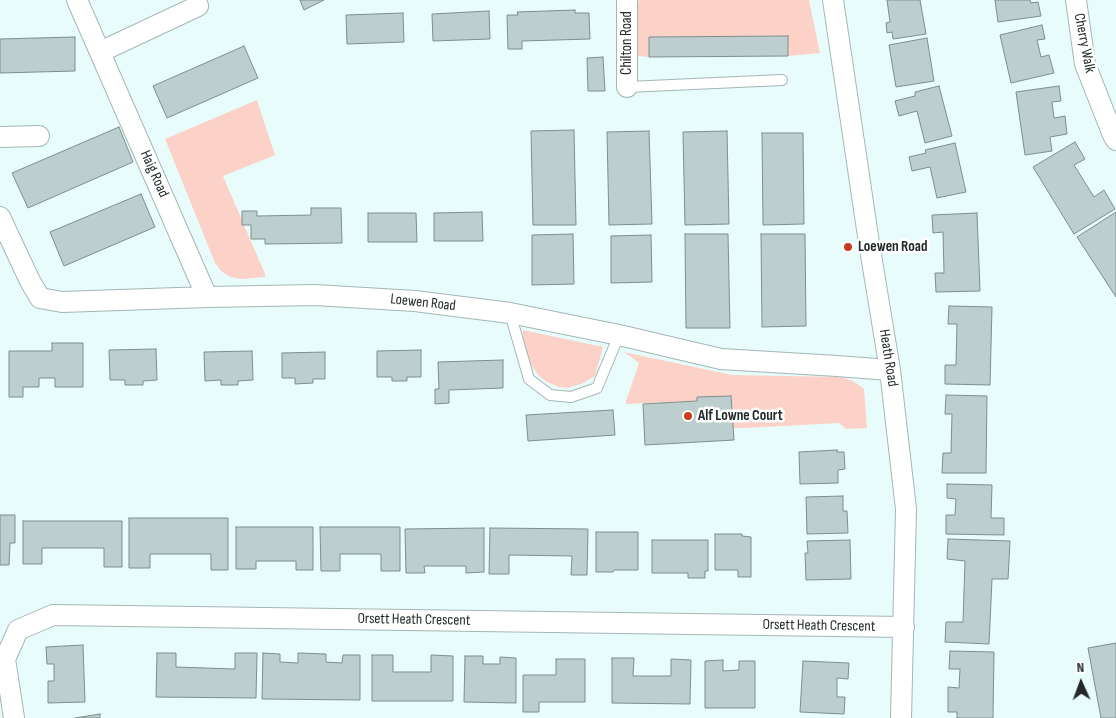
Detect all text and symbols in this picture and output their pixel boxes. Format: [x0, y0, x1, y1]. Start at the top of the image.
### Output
street label: Chilton Road [618, 11, 636, 75]
street label: Cherry Walk [1069, 12, 1099, 74]
street label: Haig Road [136, 148, 172, 200]
place label: Loewen Road [858, 238, 928, 256]
marker: Loewen Road [842, 241, 854, 253]
street label: Loewen Road [389, 291, 457, 315]
street label: Heath Road [875, 328, 901, 388]
place label: Alf Lowne Court [698, 407, 783, 425]
marker: Alf Lowne Court [682, 410, 694, 422]
street label: Orsett Heath Crescent [357, 610, 471, 630]
street label: Orsett Heath Crescent [762, 616, 876, 636]
north arrow [1056, 658, 1106, 708]
text: N [1076, 659, 1084, 676]

